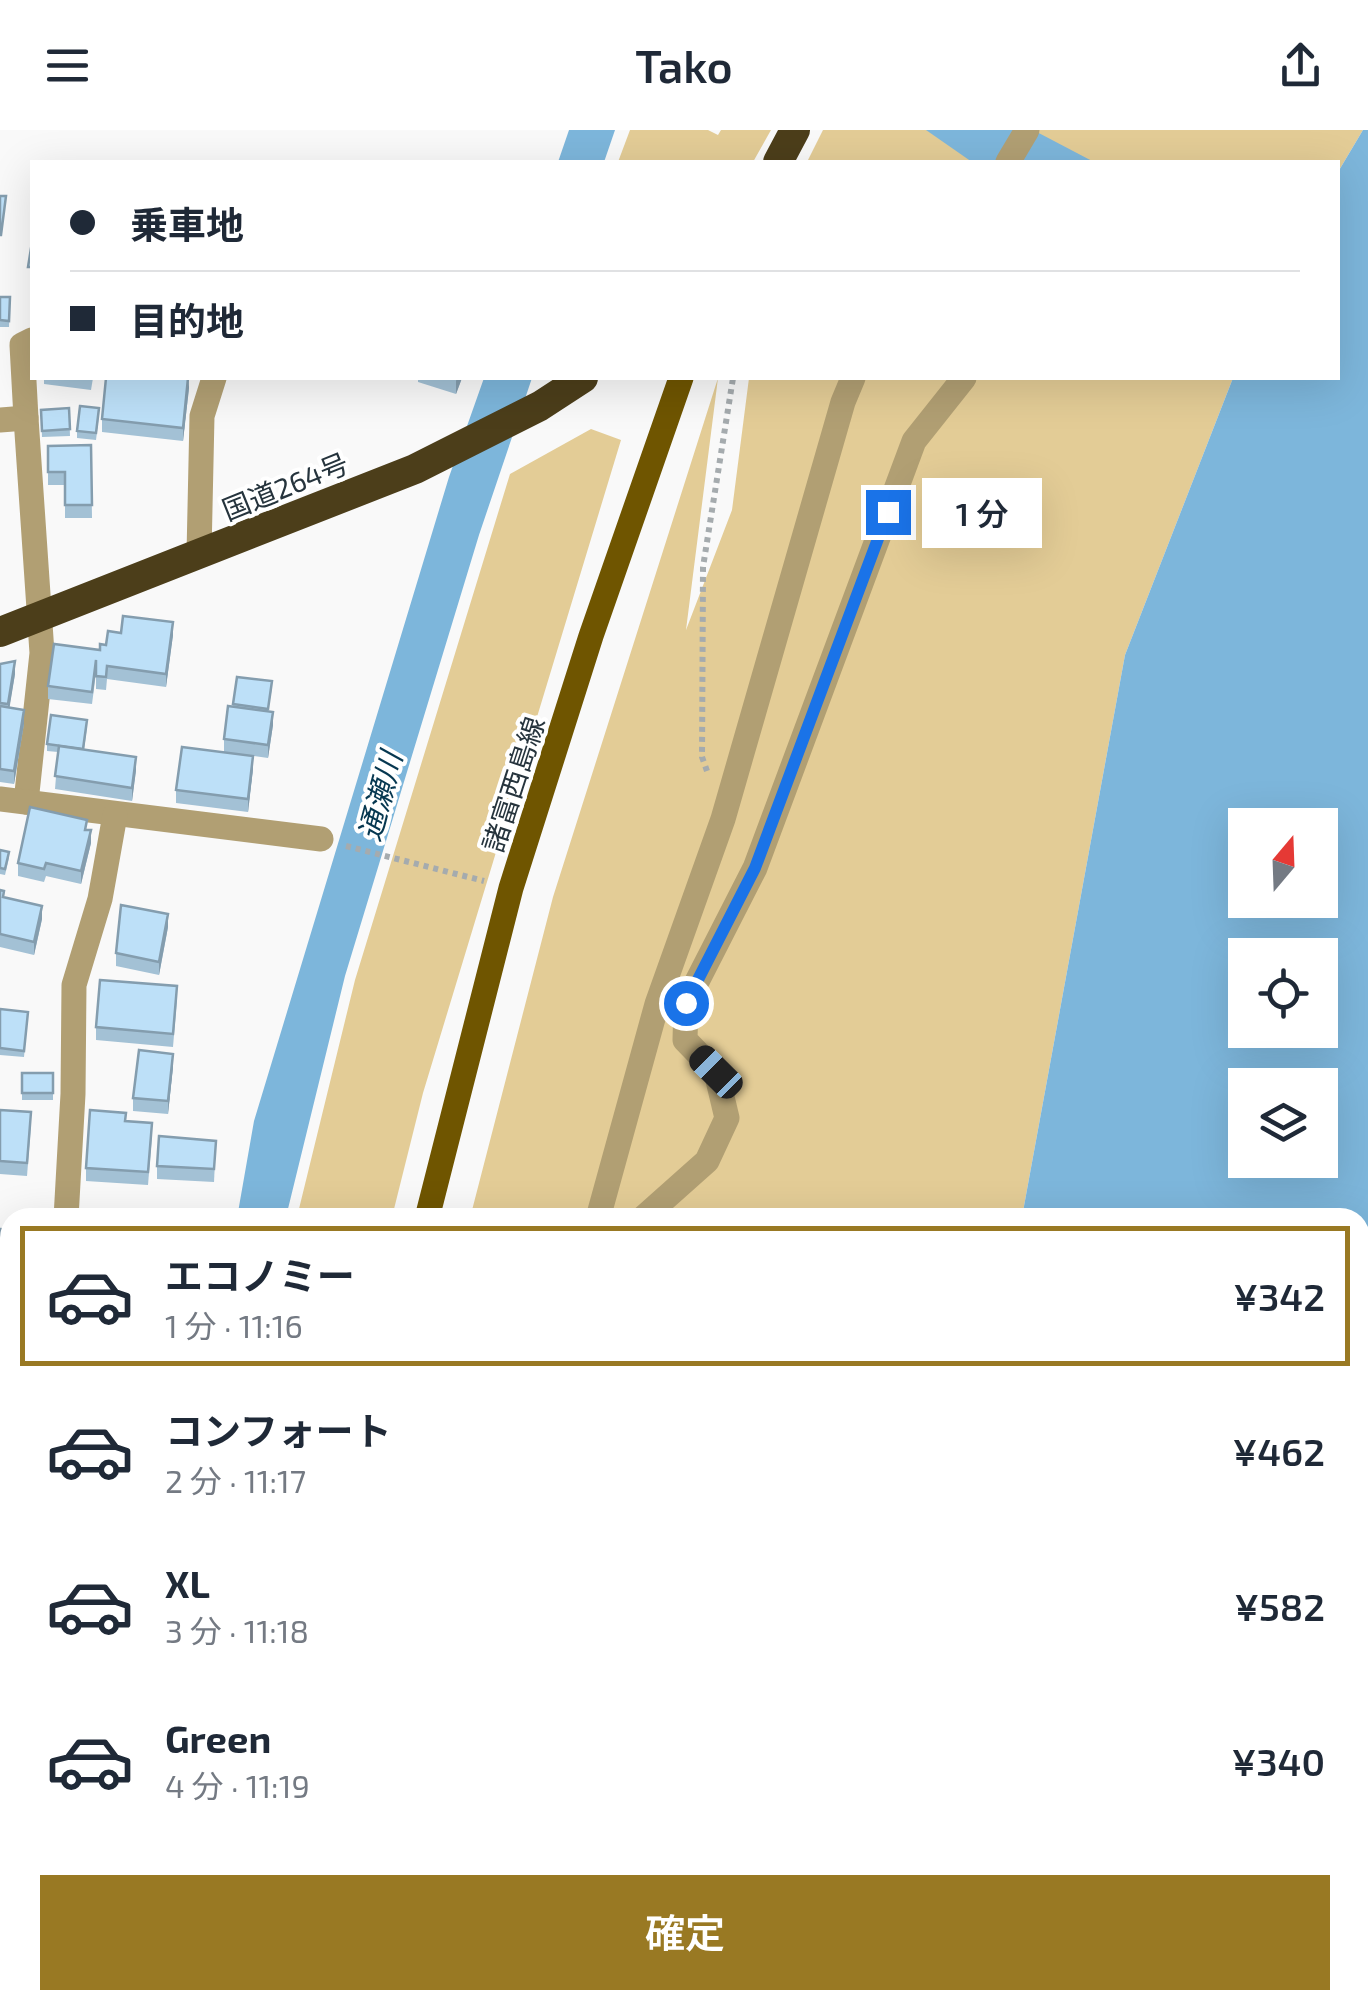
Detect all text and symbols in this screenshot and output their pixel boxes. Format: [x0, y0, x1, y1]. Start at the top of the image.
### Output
icon: menu [40, 38, 95, 93]
text: Tako [635, 38, 733, 92]
icon: share [1273, 38, 1328, 93]
text: 乗車地 [130, 201, 244, 247]
text: 目的地 [130, 297, 244, 343]
street label: 国道264号 [217, 445, 353, 527]
callout: 1 分 [923, 477, 1043, 547]
route end [866, 490, 911, 535]
text: 1 分 [956, 494, 1008, 532]
street label: 諸富西島線 [475, 712, 551, 856]
water label: 通瀬川 [350, 745, 409, 844]
north arrow [1228, 808, 1338, 918]
map controls [1228, 808, 1338, 1178]
button: locate [1228, 938, 1338, 1048]
route start [664, 981, 709, 1026]
car [684, 1040, 748, 1104]
button: layers [1228, 1068, 1338, 1178]
icon: car [45, 1251, 135, 1341]
text: エコノミー [165, 1252, 355, 1298]
text: ¥342 [1233, 1273, 1325, 1319]
text: 1 分 · 11:16 [165, 1306, 303, 1344]
icon: car [45, 1406, 135, 1496]
text: コンフォート [165, 1407, 392, 1453]
text: ¥462 [1233, 1428, 1325, 1474]
text: 2 分 · 11:17 [165, 1461, 306, 1499]
text: XL [165, 1560, 210, 1606]
icon: car [45, 1561, 135, 1651]
text: ¥582 [1235, 1583, 1325, 1629]
text: 3 分 · 11:18 [165, 1611, 309, 1649]
text: Green [165, 1715, 271, 1761]
icon: car [45, 1716, 135, 1806]
text: ¥340 [1232, 1738, 1325, 1784]
text: 4 分 · 11:19 [165, 1766, 310, 1804]
button: 確定 [40, 1875, 1330, 1990]

